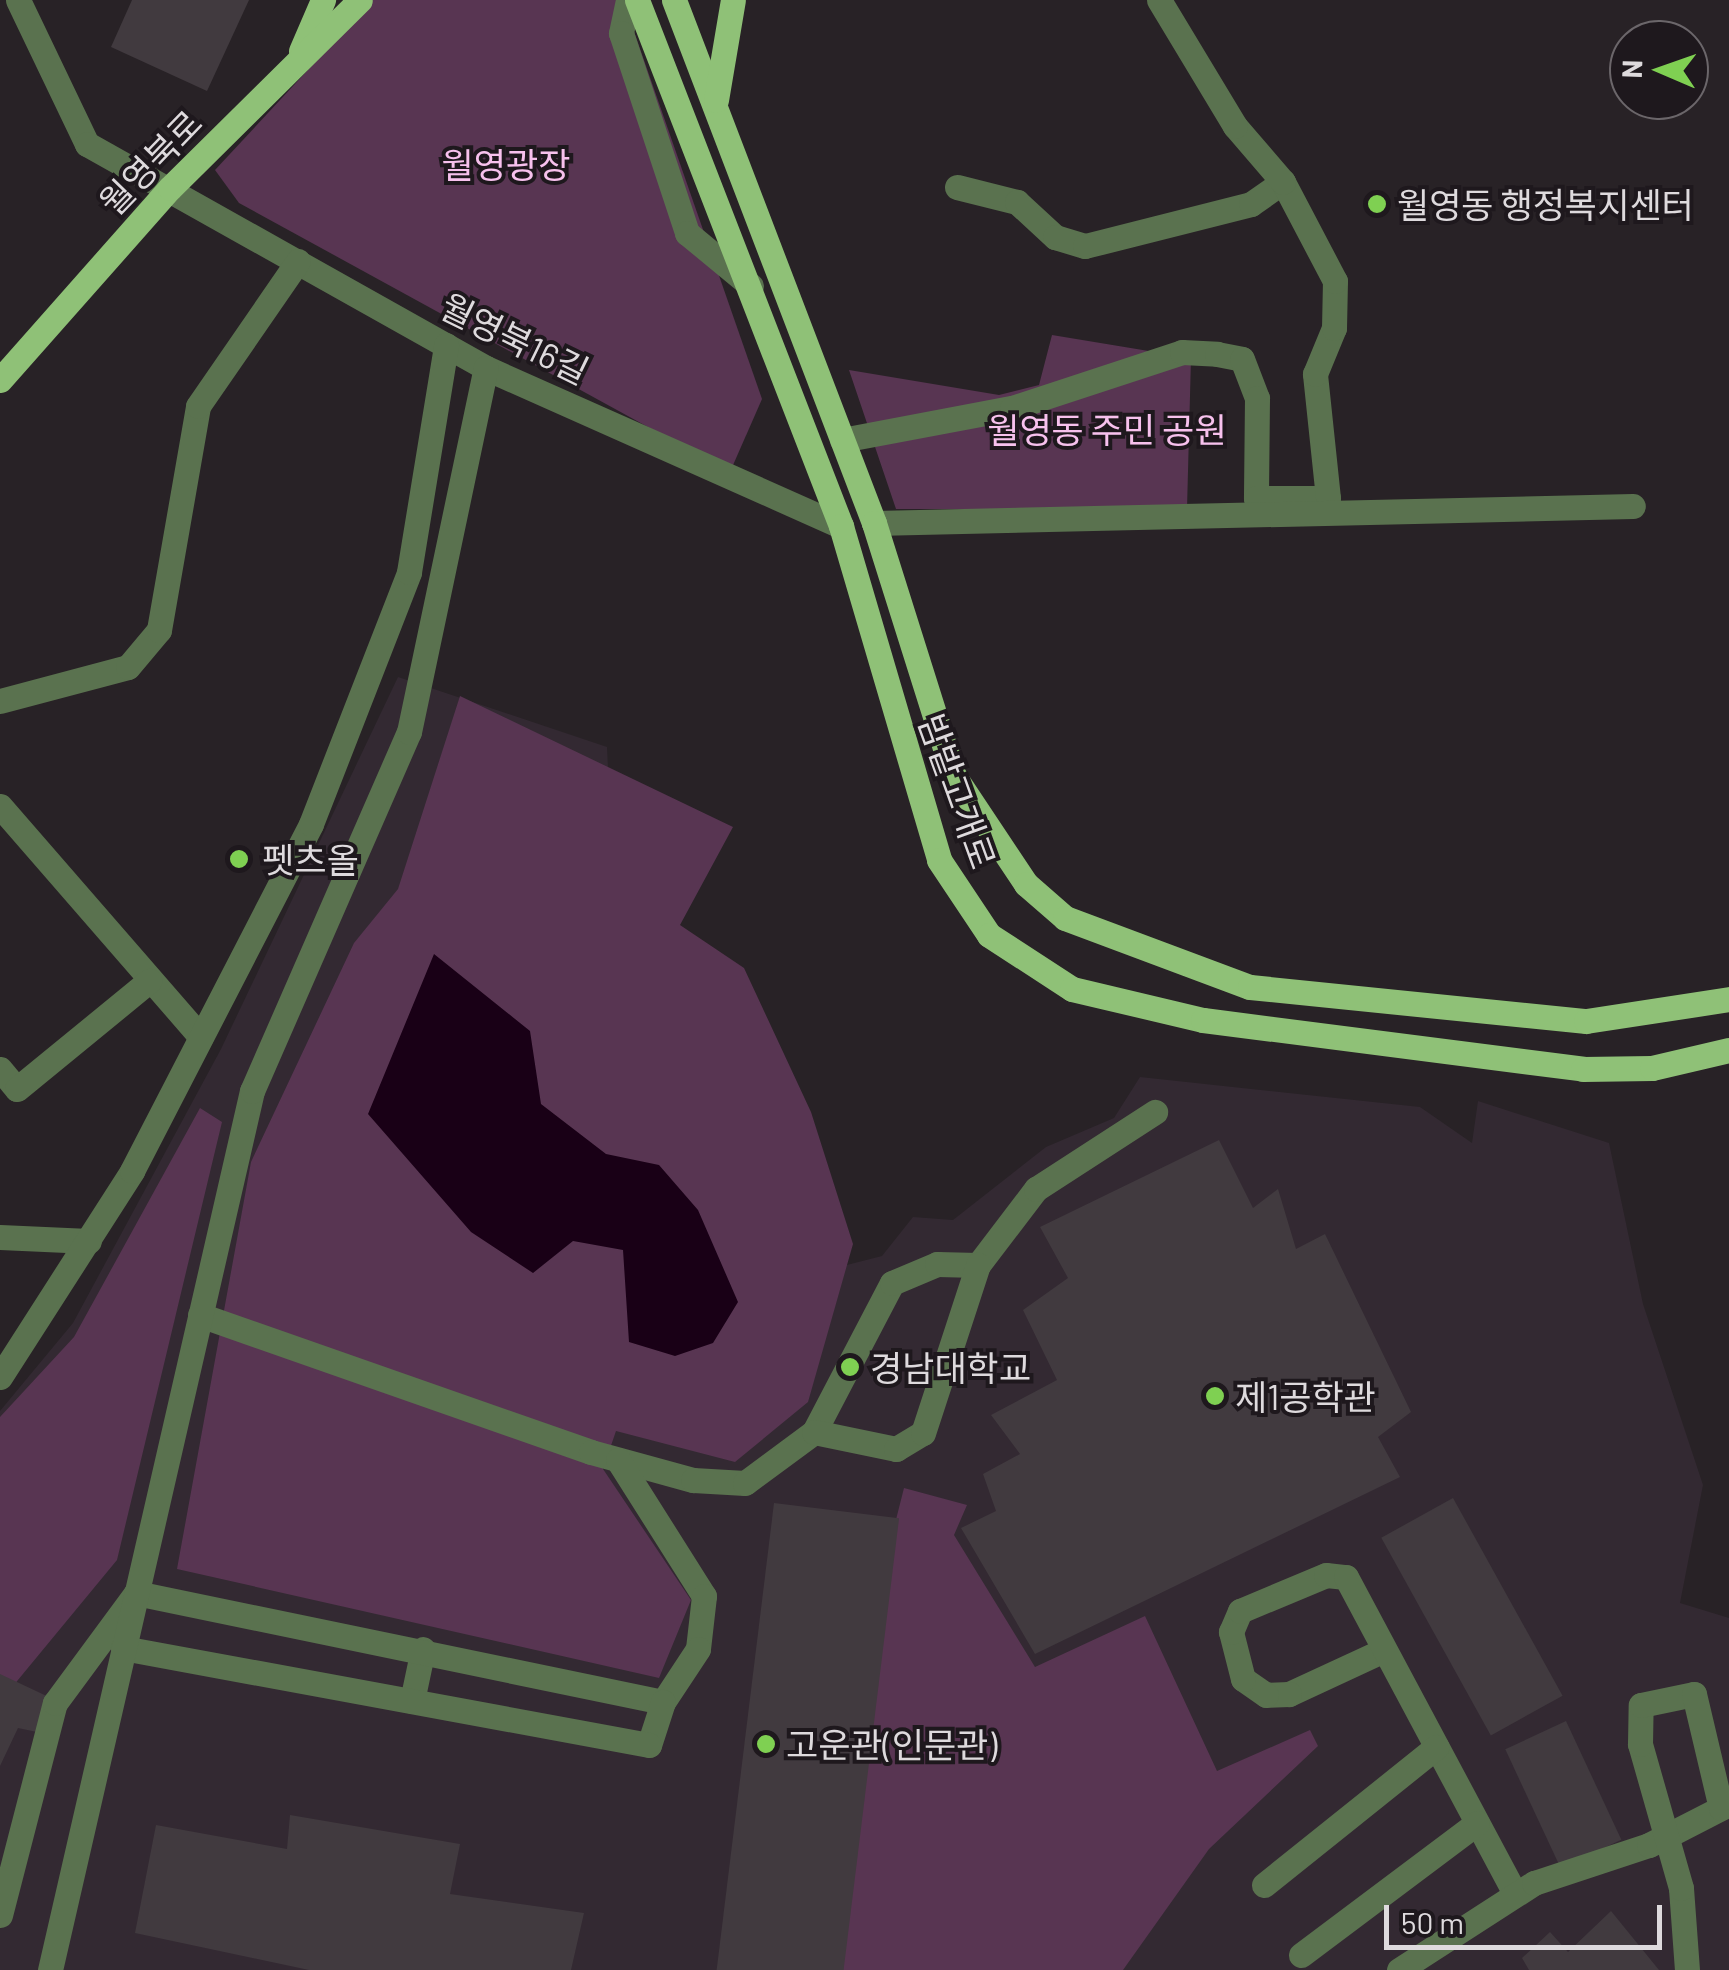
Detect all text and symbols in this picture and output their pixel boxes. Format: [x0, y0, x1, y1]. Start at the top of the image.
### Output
north arrow [1609, 20, 1709, 120]
text: N [1614, 59, 1648, 79]
street label: 월영북로 [90, 101, 210, 223]
park label: 월영광장 [442, 143, 570, 185]
place label: 월영동 행정복지센터 [1397, 183, 1694, 225]
marker: 월영동 행정복지센터 [1366, 193, 1388, 215]
street label: 월영북16길 [434, 284, 596, 392]
park label: 월영동 주민 공원 [987, 408, 1227, 450]
street label: 밤밭고개로 [911, 708, 1005, 874]
place label: 펫츠올 [262, 838, 359, 880]
marker: 펫츠올 [226, 846, 252, 872]
place label: 경남대학교 [870, 1346, 1031, 1388]
marker: 경남대학교 [839, 1356, 861, 1378]
place label: 제1공학관 [1235, 1375, 1376, 1417]
marker: 제1공학관 [1204, 1385, 1226, 1407]
place label: 고운관(인문관) [786, 1723, 997, 1765]
marker: 고운관(인문관) [755, 1733, 777, 1755]
scale bar [1389, 1885, 1666, 1947]
text: 50 m [1401, 1904, 1464, 1940]

